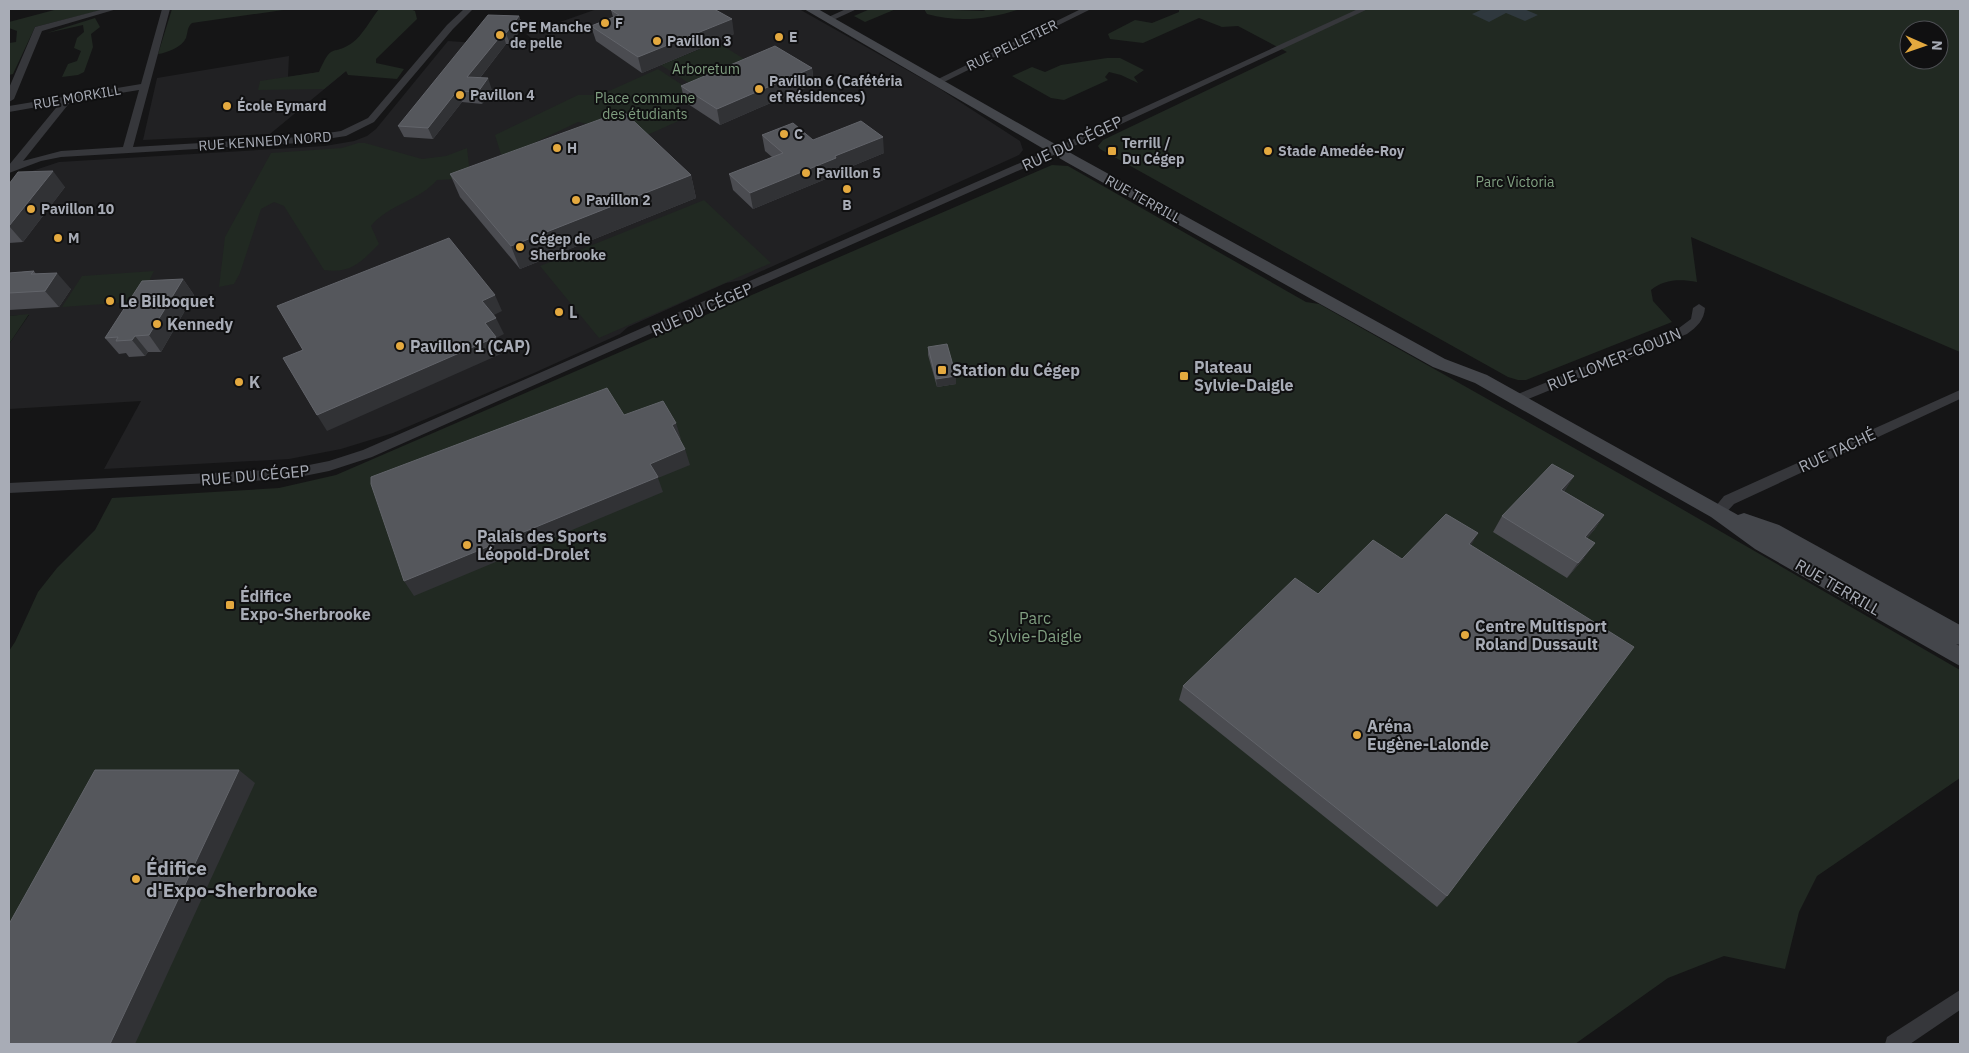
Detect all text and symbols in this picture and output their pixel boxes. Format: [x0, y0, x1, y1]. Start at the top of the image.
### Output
place label: F [615, 14, 623, 32]
street label: RUE PELLETIER [963, 15, 1061, 75]
marker: F [599, 17, 611, 29]
place label: CPE Manche de pelle [510, 18, 591, 52]
north arrow [1899, 20, 1949, 70]
place label: E [789, 28, 798, 46]
marker: CPE Manche de pelle [494, 29, 506, 41]
marker: E [773, 31, 785, 43]
place label: Pavillon 3 [667, 32, 732, 50]
marker: Pavillon 3 [651, 35, 663, 47]
text: N [1928, 40, 1946, 51]
park label: Arboretum [672, 60, 740, 78]
place label: Pavillon 6 (Cafétéria et Résidences) [769, 72, 902, 106]
street label: RUE MORKILL [32, 80, 122, 114]
marker: Pavillon 6 (Cafétéria et Résidences) [753, 83, 765, 95]
place label: Pavillon 4 [470, 86, 535, 104]
marker: Pavillon 4 [454, 89, 466, 101]
park label: Place commune des étudiants [595, 89, 696, 123]
place label: École Eymard [237, 96, 326, 115]
marker: École Eymard [221, 100, 233, 112]
street label: RUE DU CÉGEP [1018, 110, 1126, 175]
place label: C [794, 125, 803, 143]
street label: RUE KENNEDY NORD [198, 127, 332, 155]
marker: C [778, 128, 790, 140]
place label: Terrill / Du Cégep [1122, 134, 1184, 168]
place label: H [567, 139, 577, 157]
marker: H [551, 142, 563, 154]
place label: Stade Amedée-Roy [1278, 142, 1405, 160]
marker: Terrill / Du Cégep [1106, 145, 1118, 157]
marker: Stade Amedée-Roy [1262, 145, 1274, 157]
place label: Pavillon 5 [816, 164, 881, 182]
marker: Pavillon 5 [800, 167, 812, 179]
street label: RUE TERRILL [1102, 171, 1184, 227]
park label: Parc Victoria [1475, 173, 1555, 191]
marker: B [841, 183, 853, 195]
place label: Pavillon 2 [586, 191, 651, 209]
marker: Pavillon 2 [570, 194, 582, 206]
place label: B [842, 196, 852, 214]
place label: Pavillon 10 [41, 200, 114, 218]
marker: Pavillon 10 [25, 203, 37, 215]
place label: M [68, 229, 79, 247]
place label: Cégep de Sherbrooke [530, 230, 606, 264]
marker: M [52, 232, 64, 244]
marker: Cégep de Sherbrooke [514, 241, 526, 253]
street label: RUE DU CÉGEP [648, 277, 756, 340]
place label: Le Bilboquet [120, 291, 214, 311]
marker: Le Bilboquet [104, 295, 116, 307]
place label: L [569, 302, 577, 322]
marker: L [553, 306, 565, 318]
place label: Kennedy [167, 314, 234, 334]
marker: Kennedy [151, 318, 163, 330]
street label: RUE LOMER-GOUIN [1544, 323, 1684, 395]
place label: Pavillon 1 (CAP) [410, 336, 530, 356]
marker: Pavillon 1 (CAP) [394, 340, 406, 352]
place label: Plateau Sylvie-Daigle [1194, 357, 1294, 395]
place label: Station du Cégep [952, 360, 1080, 380]
marker: Station du Cégep [936, 364, 948, 376]
marker: Plateau Sylvie-Daigle [1178, 370, 1190, 382]
place label: K [249, 372, 260, 392]
marker: K [233, 376, 245, 388]
street label: RUE TACHÉ [1795, 423, 1879, 477]
street label: RUE DU CÉGEP [200, 459, 310, 490]
place label: Palais des Sports Léopold-Drolet [477, 526, 607, 564]
marker: Palais des Sports Léopold-Drolet [461, 539, 473, 551]
street label: RUE TERRILL [1792, 554, 1884, 620]
place label: Édifice Expo-Sherbrooke [240, 585, 371, 624]
marker: Édifice Expo-Sherbrooke [224, 599, 236, 611]
park label: Parc Sylvie-Daigle [988, 608, 1082, 646]
place label: Centre Multisport Roland Dussault [1475, 616, 1607, 654]
marker: Centre Multisport Roland Dussault [1459, 629, 1471, 641]
place label: Aréna Eugène-Lalonde [1367, 716, 1489, 754]
marker: Aréna Eugène-Lalonde [1351, 729, 1363, 741]
place label: Édifice d'Expo-Sherbrooke [146, 856, 318, 902]
marker: Édifice d'Expo-Sherbrooke [130, 873, 142, 885]

